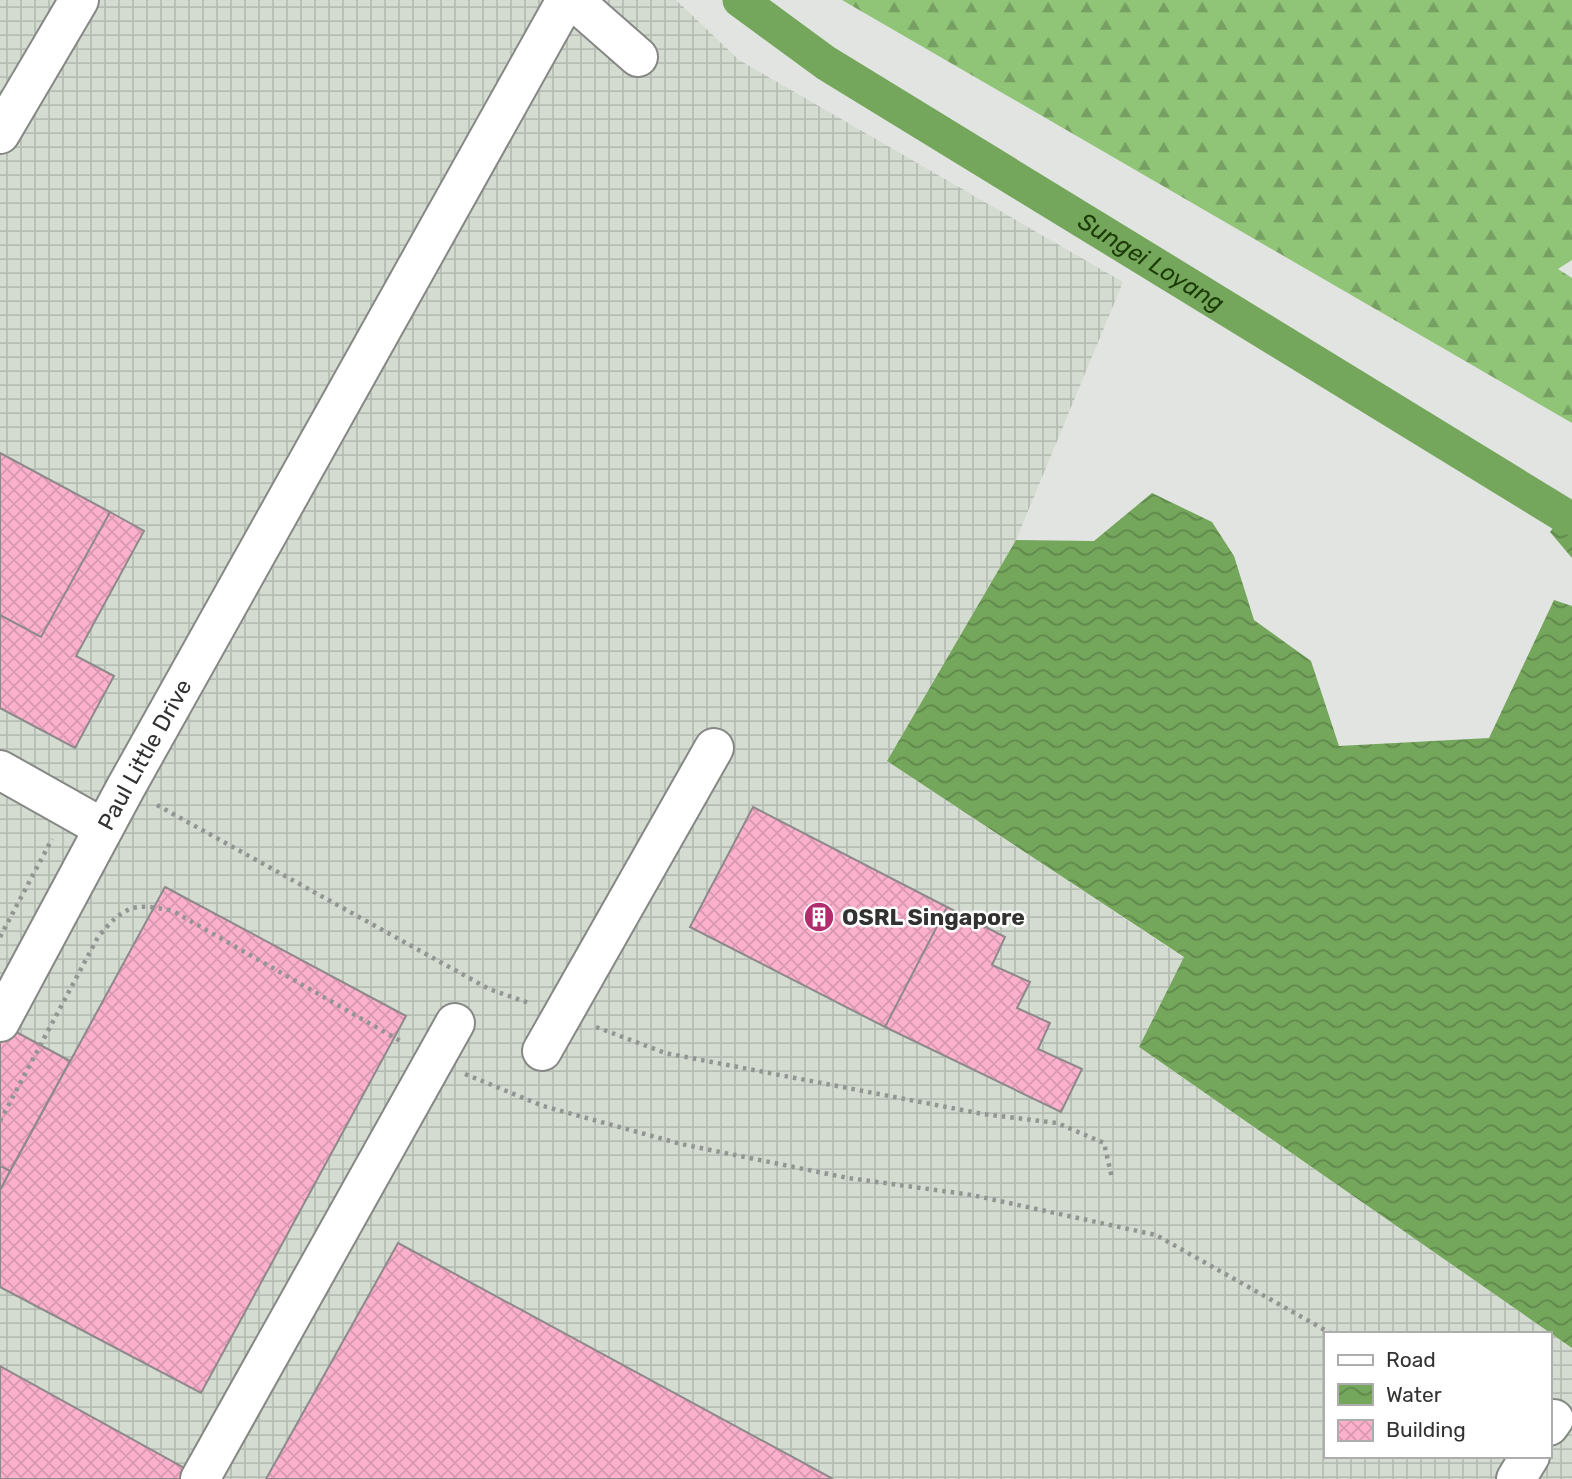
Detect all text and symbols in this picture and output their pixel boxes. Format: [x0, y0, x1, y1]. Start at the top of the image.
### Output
water label: Sungei Loyang [1073, 207, 1229, 318]
street label: Paul Little Drive [92, 674, 198, 835]
building icon: OSRL Singapore [802, 900, 836, 934]
place label: OSRL Singapore [842, 903, 1025, 931]
legend [1324, 1332, 1551, 1458]
text: Road [1386, 1347, 1436, 1372]
text: Water [1386, 1382, 1442, 1407]
text: Building [1386, 1417, 1466, 1442]

